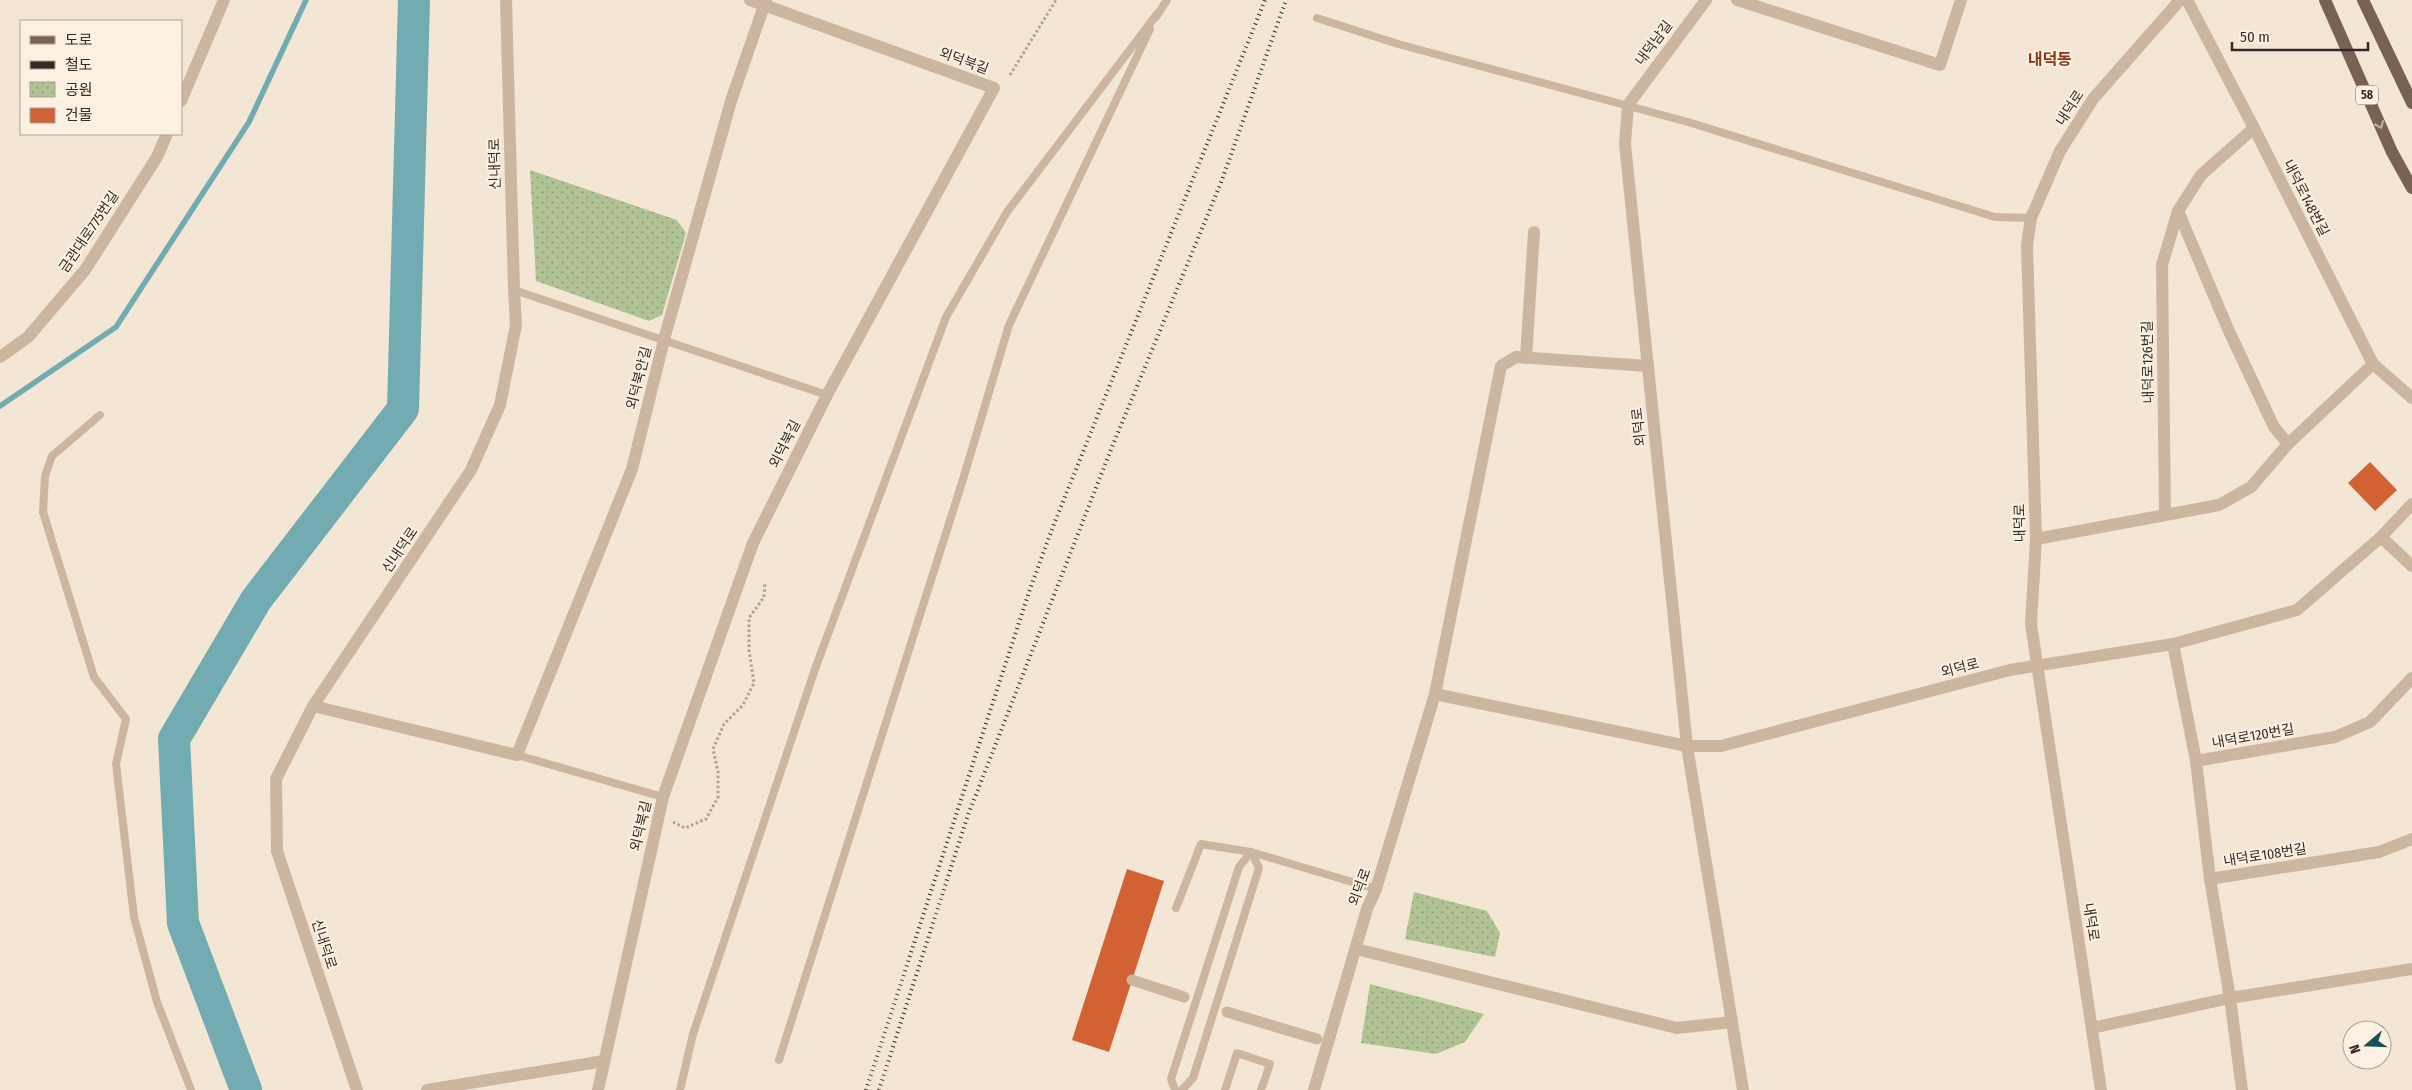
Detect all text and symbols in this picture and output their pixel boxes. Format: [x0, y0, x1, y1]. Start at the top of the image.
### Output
street label: 내덕남길 [1632, 17, 1676, 69]
legend [20, 20, 182, 135]
scale bar [2232, 20, 2368, 52]
text: 50 m [2240, 28, 2270, 46]
text: 도로 [65, 31, 93, 49]
street label: 외덕북길 [937, 44, 991, 78]
district label: 내덕동 [2028, 50, 2072, 69]
text: 철도 [65, 56, 93, 74]
text: 공원 [65, 81, 93, 99]
road number: 58 [2356, 86, 2378, 104]
street label: 내덕로 [2052, 87, 2088, 129]
text: 건물 [65, 106, 93, 124]
one-way arrow [2373, 120, 2384, 129]
street label: 신내덕로 [486, 138, 504, 190]
street label: 내덕로148번길 [2279, 157, 2333, 239]
street label: 금관대로775번길 [55, 188, 123, 276]
street label: 내덕로126번길 [2139, 320, 2157, 404]
street label: 외덕북안길 [623, 345, 655, 411]
street label: 외덕로 [1629, 407, 1649, 447]
street label: 외덕북길 [766, 417, 804, 471]
street label: 내덕로 [2011, 503, 2029, 542]
street label: 신내덕로 [379, 524, 422, 576]
street label: 외덕로 [1939, 655, 1981, 681]
street label: 내덕로120번길 [2210, 720, 2296, 752]
street label: 외덕북길 [627, 799, 655, 853]
street label: 내덕로108번길 [2222, 840, 2308, 870]
street label: 외덕로 [1345, 866, 1375, 908]
street label: 내덕로 [2080, 902, 2102, 943]
street label: 신내덕로 [308, 917, 340, 971]
north arrow [2342, 1020, 2392, 1070]
text: N [2346, 1042, 2365, 1056]

